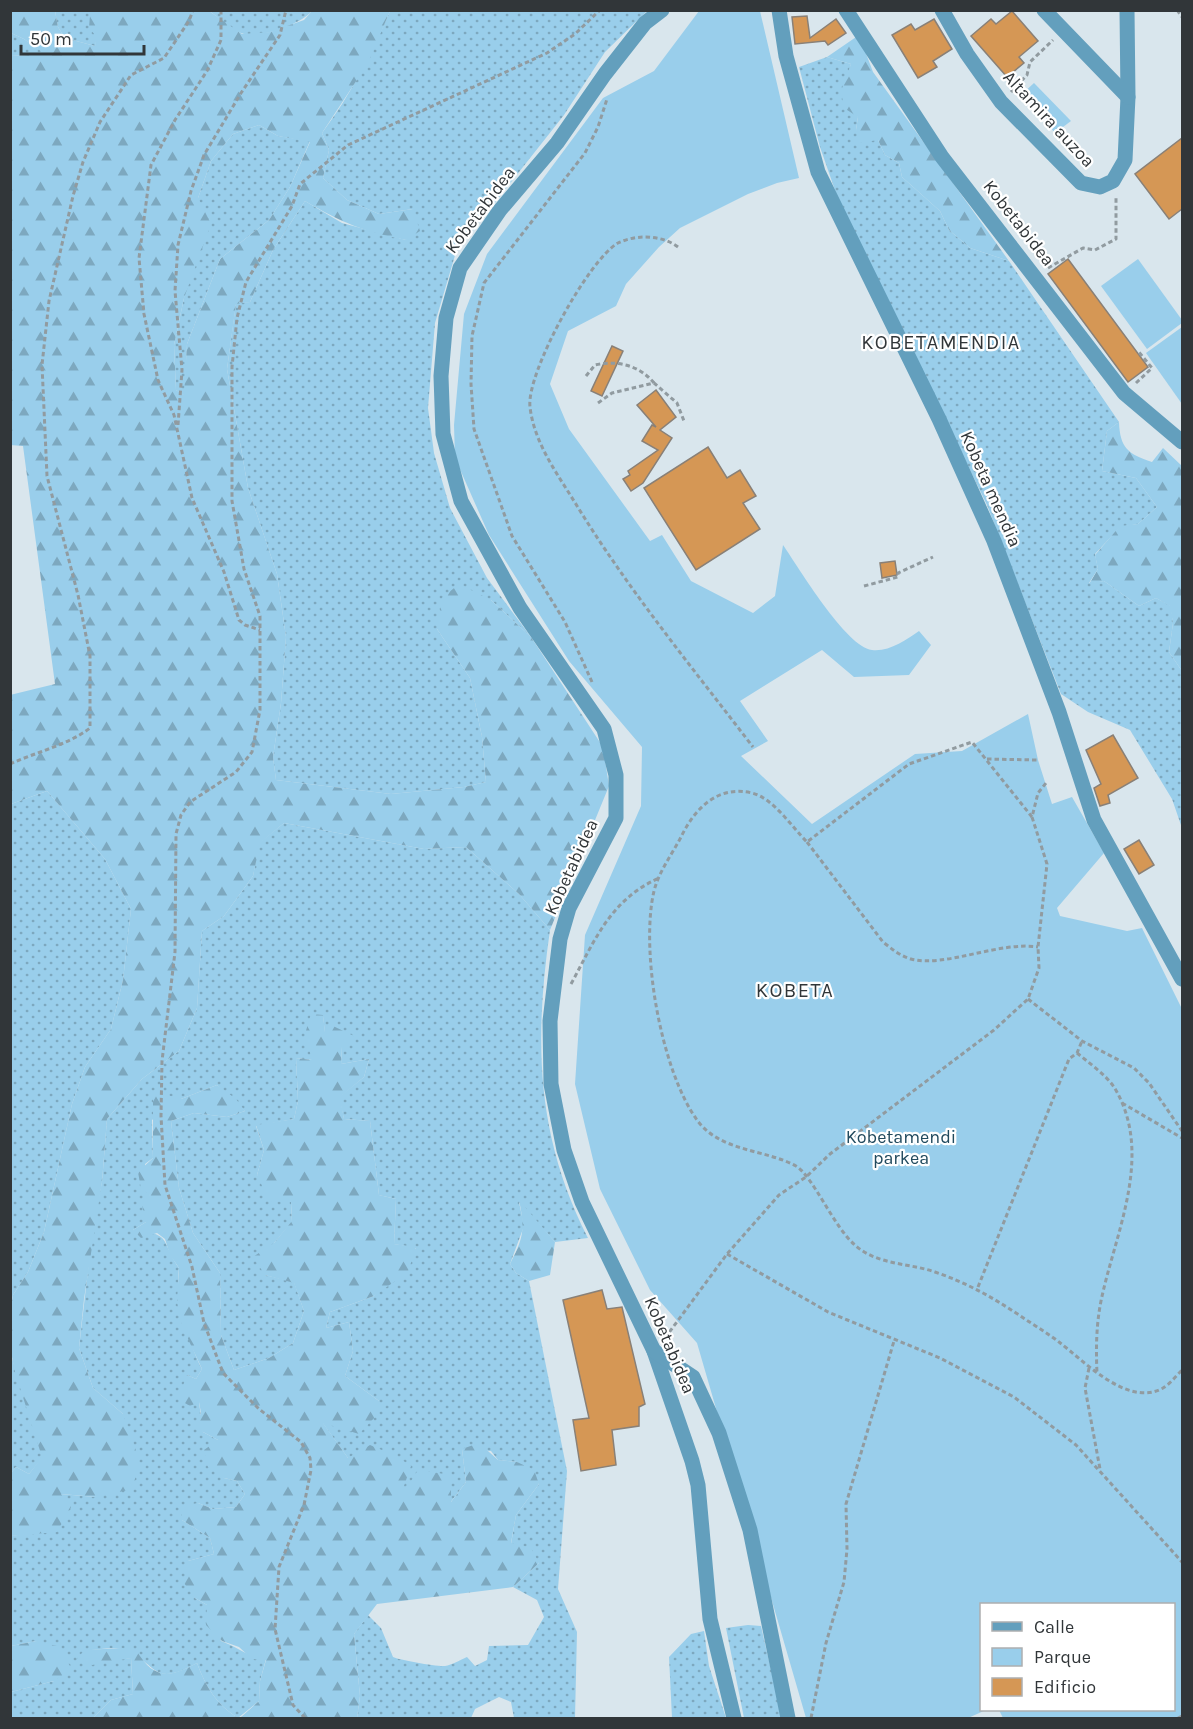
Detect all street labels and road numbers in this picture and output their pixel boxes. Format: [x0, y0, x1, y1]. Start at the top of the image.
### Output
street label: Altamira auzoa [999, 66, 1099, 172]
street label: Kobetabidea [440, 162, 520, 258]
street label: Kobetabidea [979, 176, 1059, 270]
street label: Kobeta mendia [956, 428, 1026, 550]
street label: Kobetabidea [539, 816, 603, 918]
street label: Kobetabidea [640, 1293, 700, 1397]

